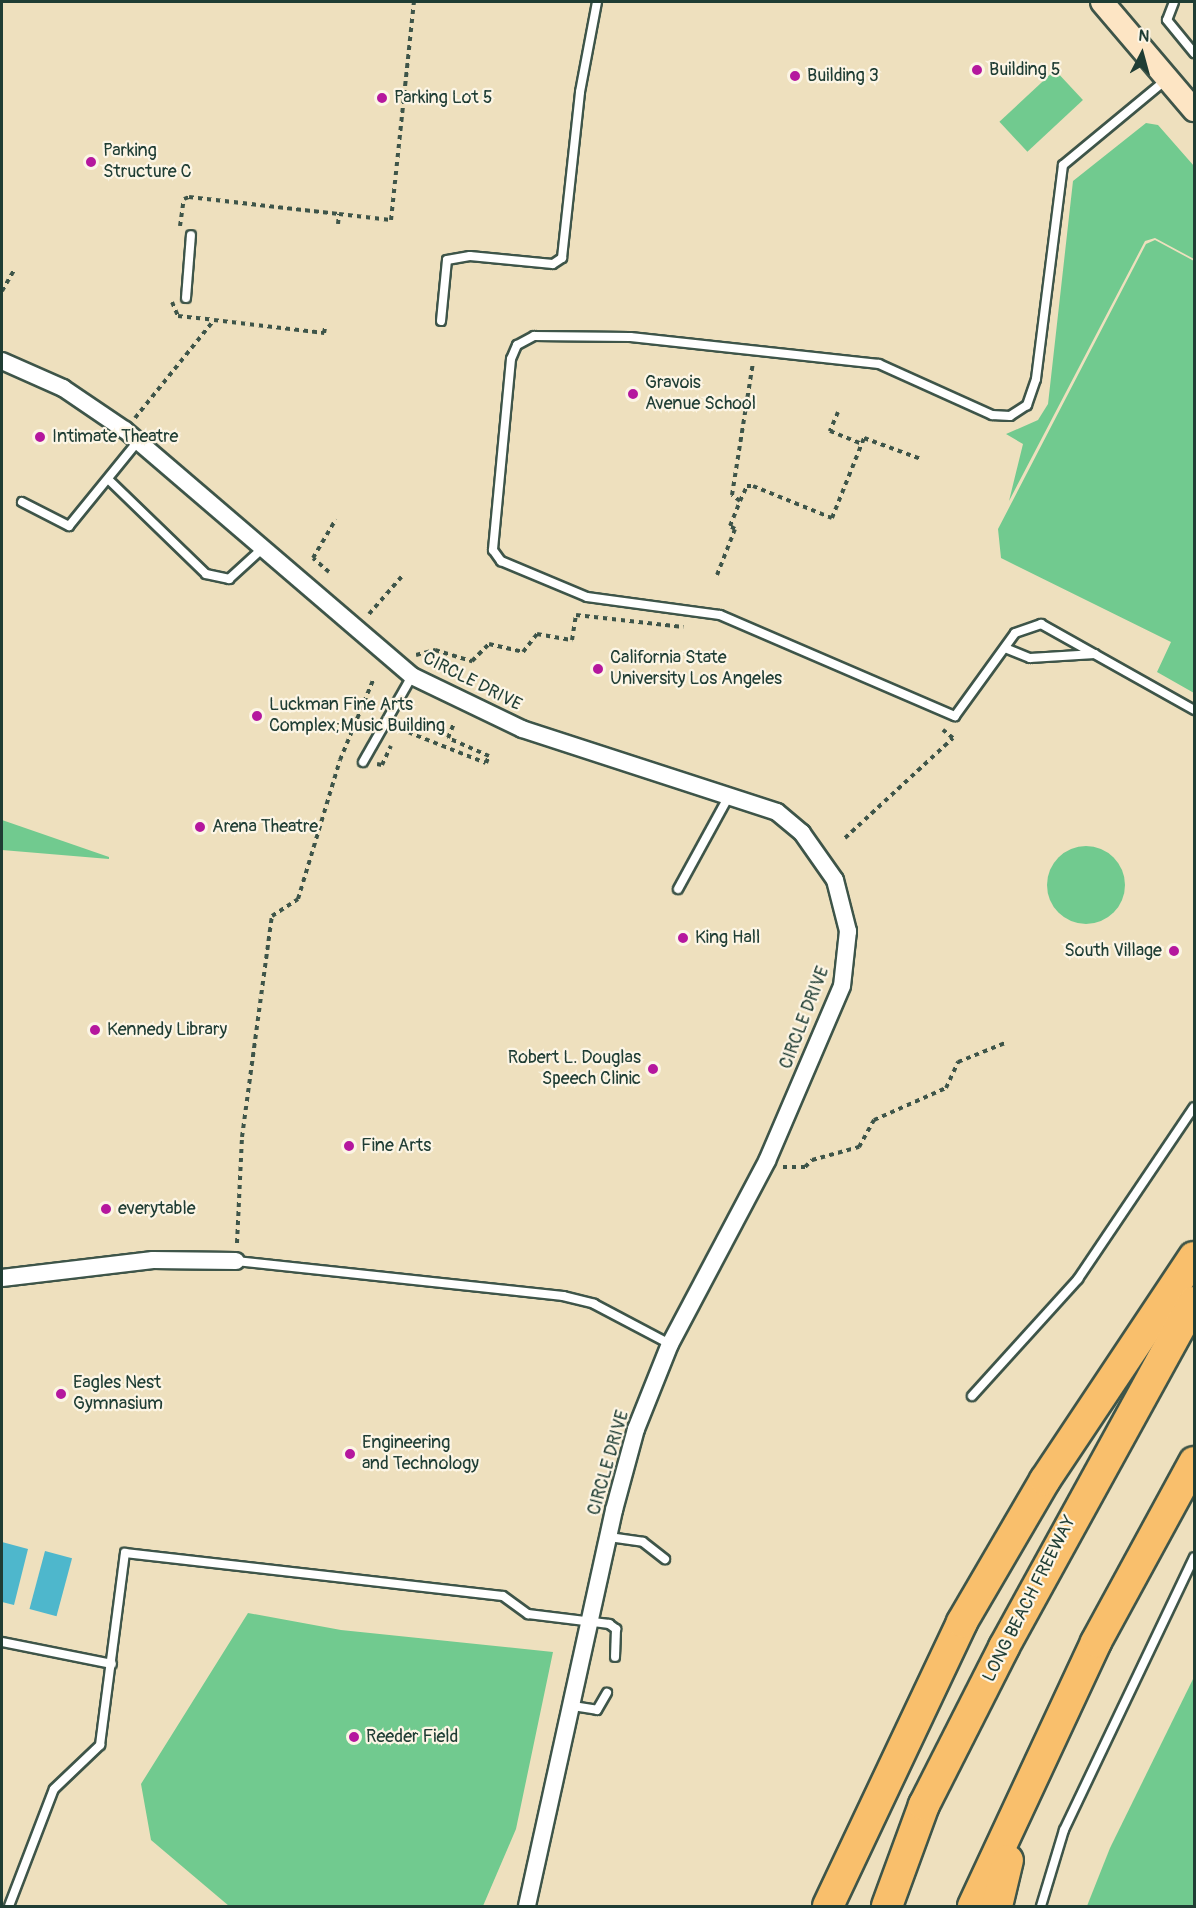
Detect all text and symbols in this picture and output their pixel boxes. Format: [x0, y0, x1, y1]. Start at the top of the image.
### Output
north arrow [1112, 24, 1172, 84]
text: N [1137, 26, 1150, 47]
place label: Building 5 [989, 59, 1060, 81]
marker: Building 5 [970, 63, 984, 77]
place label: Building 3 [807, 65, 879, 87]
marker: Building 3 [788, 69, 802, 83]
place label: Parking Lot 5 [394, 87, 492, 109]
marker: Parking Lot 5 [375, 91, 389, 105]
place label: Parking Structure C [103, 141, 192, 184]
marker: Parking Structure C [84, 155, 98, 169]
place label: Gravois Avenue School [645, 373, 756, 416]
marker: Gravois Avenue School [626, 387, 640, 401]
place label: Intimate Theatre [52, 426, 178, 448]
marker: Intimate Theatre [33, 430, 47, 444]
street label: CIRCLE DRIVE [419, 648, 525, 716]
place label: California State University Los Angeles [610, 648, 782, 690]
marker: California State University Los Angeles [591, 662, 605, 676]
place label: Luckman Fine Arts Complex;Music Building [269, 695, 445, 738]
marker: Luckman Fine Arts Complex;Music Building [250, 709, 264, 723]
place label: Arena Theatre [212, 816, 318, 838]
marker: Arena Theatre [193, 820, 207, 834]
place label: King Hall [695, 927, 760, 949]
marker: King Hall [676, 931, 690, 945]
place label: South Village [1064, 940, 1162, 962]
marker: South Village [1167, 944, 1181, 958]
street label: CIRCLE DRIVE [776, 964, 834, 1072]
place label: Kennedy Library [107, 1019, 227, 1041]
marker: Kennedy Library [88, 1023, 102, 1037]
place label: Robert L. Douglas Speech Clinic [508, 1048, 641, 1090]
marker: Robert L. Douglas Speech Clinic [646, 1062, 660, 1076]
place label: Fine Arts [361, 1135, 431, 1157]
marker: Fine Arts [342, 1139, 356, 1153]
place label: everytable [118, 1198, 196, 1220]
marker: everytable [99, 1202, 113, 1216]
place label: Eagles Nest Gymnasium [73, 1373, 163, 1416]
marker: Eagles Nest Gymnasium [54, 1387, 68, 1401]
street label: CIRCLE DRIVE [584, 1408, 634, 1518]
place label: Engineering and Technology [362, 1433, 479, 1476]
marker: Engineering and Technology [343, 1447, 357, 1461]
street label: LONG BEACH FREEWAY [979, 1512, 1081, 1686]
place label: Reeder Field [366, 1726, 458, 1748]
marker: Reeder Field [347, 1730, 361, 1744]

